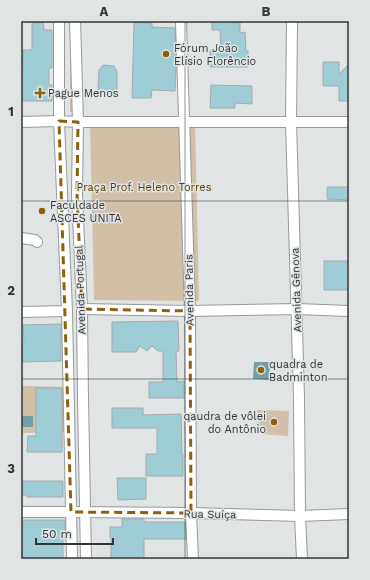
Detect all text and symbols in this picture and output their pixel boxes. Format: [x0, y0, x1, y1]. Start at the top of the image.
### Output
text: A [100, 4, 109, 19]
text: B [262, 4, 271, 19]
place label: Fórum João Elísio Florêncio [174, 42, 256, 68]
marker: Fórum João Elísio Florêncio [161, 49, 171, 59]
place label: Pague Menos [48, 87, 119, 100]
marker: Pague Menos [35, 88, 45, 98]
text: 1 [8, 104, 14, 119]
park label: Praça Prof. Heleno Torres [77, 181, 212, 194]
place label: Faculdade ASCES UNITA [50, 199, 122, 225]
marker: Faculdade ASCES UNITA [37, 206, 47, 216]
street label: Avenida Portugal [72, 244, 89, 335]
street label: Avenida Gênova [289, 247, 304, 333]
street label: Avenida Paris [182, 254, 197, 326]
text: 2 [7, 283, 15, 298]
place label: quadra de Badminton [269, 358, 327, 384]
marker: quadra de Badminton [256, 365, 266, 375]
place label: qaudra de vôlei do Antônio [183, 410, 266, 436]
marker: qaudra de vôlei do Antônio [269, 417, 279, 427]
text: 3 [7, 461, 15, 476]
street label: Rua Suíça [183, 508, 237, 521]
scale bar [36, 520, 113, 546]
text: 50 m [42, 527, 72, 541]

